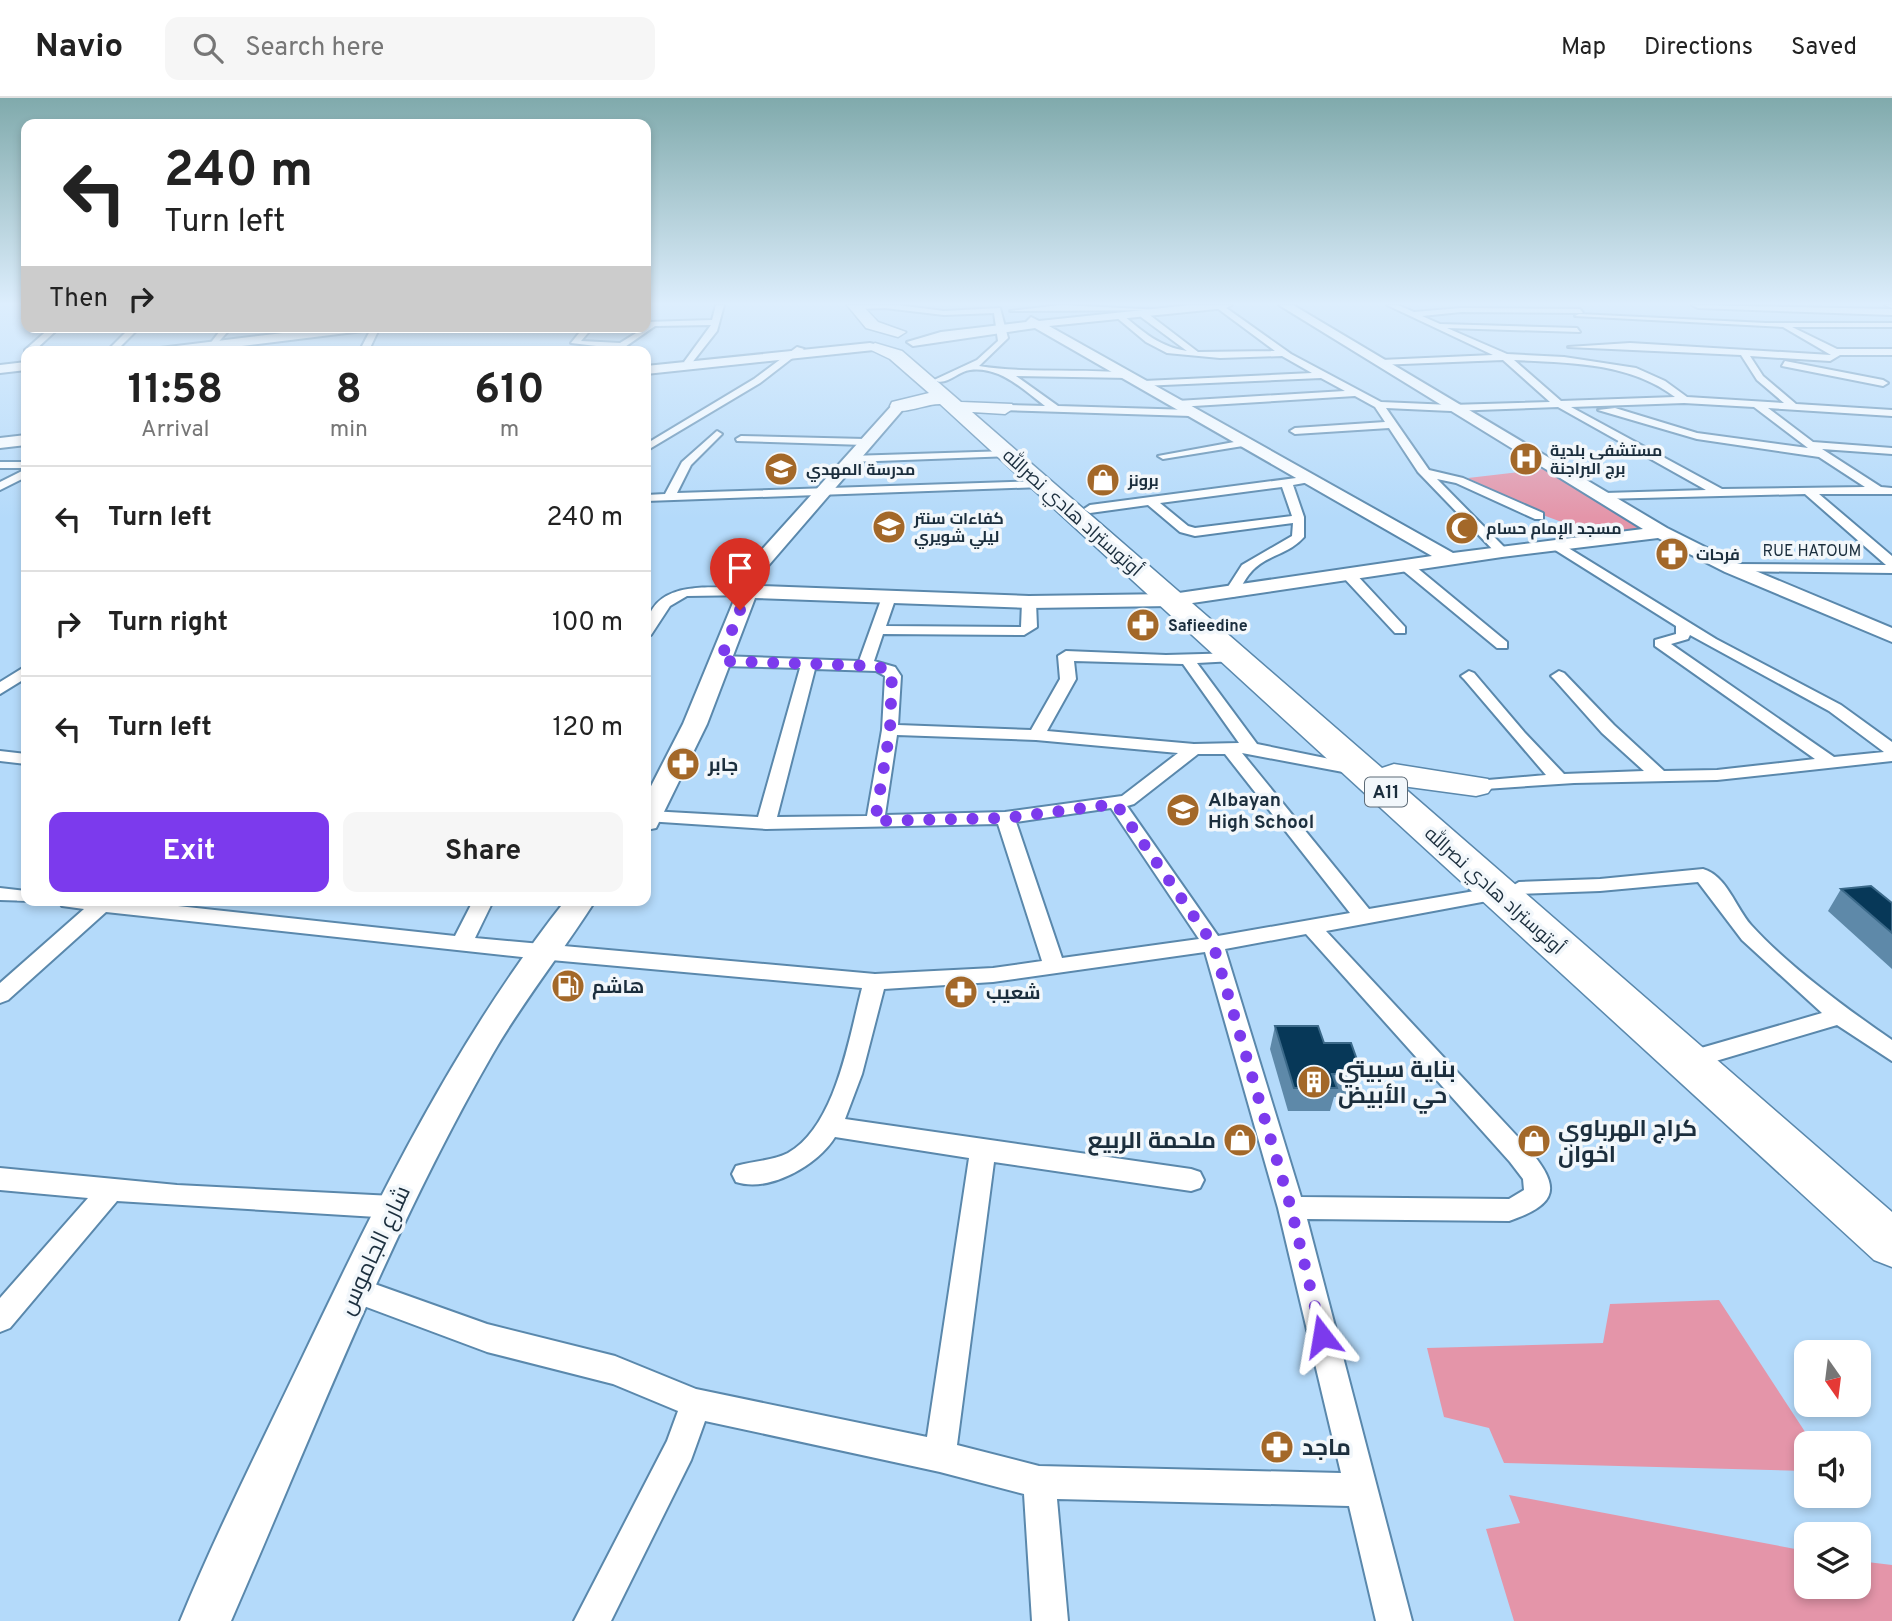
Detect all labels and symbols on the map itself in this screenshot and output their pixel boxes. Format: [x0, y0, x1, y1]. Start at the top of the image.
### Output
hospital icon: مستشفی بلدیة برج البراجنة [1507, 440, 1545, 478]
place label: مستشفی بلدیة برج البراجنة [1550, 442, 1662, 480]
street label: أوتوستراد هادي نصرالله [996, 443, 1148, 583]
school or university icon: مدرسة المهدي [762, 450, 800, 488]
place label: مدرسة المهدي [806, 461, 915, 482]
shop icon: برونز [1084, 461, 1122, 499]
place label: برونز [1127, 472, 1159, 492]
school or university icon: كفاءات سنتر ليلي شويري [870, 508, 908, 546]
mosque icon: مسجد الإمام حسام [1443, 509, 1481, 547]
place label: كفاءات سنتر ليلي شويري [913, 510, 1004, 549]
place label: مسجد الإمام حسام [1486, 520, 1622, 540]
pharmacy icon: فرحات [1653, 535, 1691, 573]
pin [710, 538, 770, 610]
street label: RUE HATOUM [1763, 542, 1861, 562]
place label: فرحات [1696, 546, 1740, 566]
pharmacy icon: Safieedine [1124, 606, 1162, 644]
place label: Safieedine [1168, 617, 1248, 637]
pharmacy icon: جابر [664, 745, 702, 783]
place label: جابر [707, 754, 738, 778]
road number: A11 [1365, 778, 1407, 806]
place label: Albayan High School [1208, 789, 1314, 835]
school or university icon: Albayan High School [1164, 791, 1202, 829]
street label: أوتوستراد هادي نصرالله [1418, 821, 1570, 961]
fuel station icon: هاشم [549, 967, 587, 1005]
pharmacy icon: شعيب [942, 973, 980, 1011]
place label: هاشم [592, 976, 644, 1000]
place label: شعيب [986, 982, 1041, 1006]
place label: بناية سبيتي حي الأبيض [1338, 1057, 1456, 1114]
building icon: بناية سبيتي حي الأبيض [1295, 1063, 1333, 1101]
place label: كراج الهرباوي اخوان [1558, 1116, 1697, 1171]
shop icon: ملحمة الربيع [1221, 1121, 1259, 1159]
shop icon: كراج الهرباوي اخوان [1515, 1122, 1553, 1160]
place label: ملحمة الربيع [1088, 1128, 1216, 1157]
street label: شارع الجاموس [334, 1182, 419, 1320]
position arrow [1285, 1299, 1359, 1373]
north arrow [1794, 1340, 1871, 1418]
pharmacy icon: ماجد [1258, 1428, 1296, 1466]
place label: ماجد [1302, 1435, 1351, 1464]

